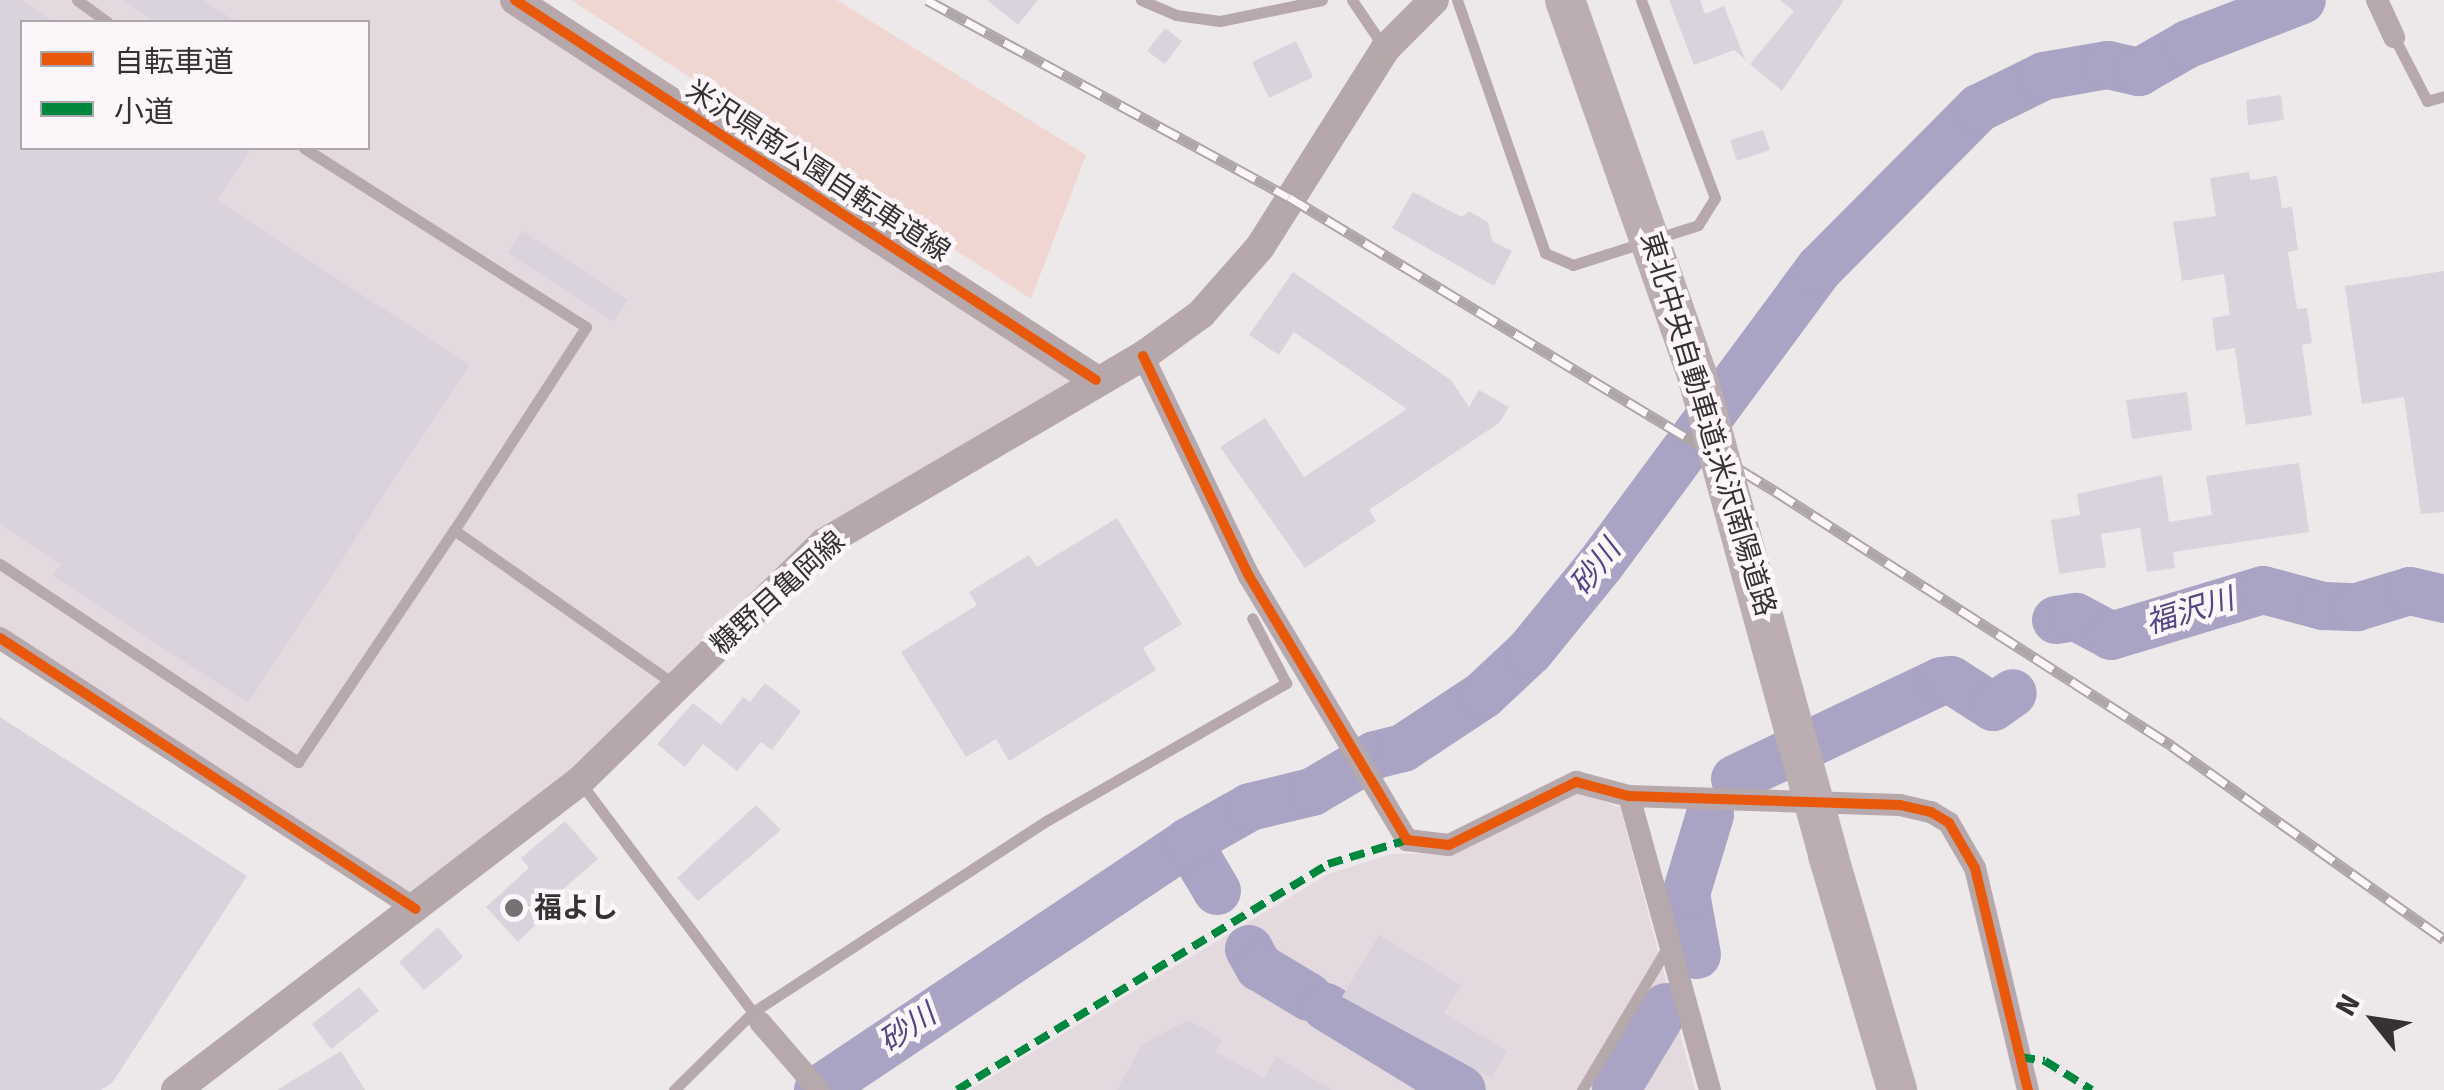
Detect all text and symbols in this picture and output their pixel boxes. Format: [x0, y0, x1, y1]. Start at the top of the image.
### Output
legend [20, 20, 370, 150]
text: 自転車道 [114, 44, 234, 81]
street label: 米沢県南公園自転車道線 [680, 73, 956, 269]
text: 小道 [114, 94, 174, 131]
street label: 東北中央自動車道;米沢南陽道路 [1634, 228, 1782, 620]
street label: 糠野目亀岡線 [704, 524, 852, 662]
water label: 砂川 [1563, 533, 1629, 603]
water label: 福沢川 [2142, 582, 2238, 642]
place label: 福よし [534, 891, 618, 925]
marker: 福よし [503, 897, 525, 919]
north arrow [2324, 970, 2424, 1070]
text: N [2328, 988, 2368, 1022]
water label: 砂川 [873, 997, 943, 1061]

